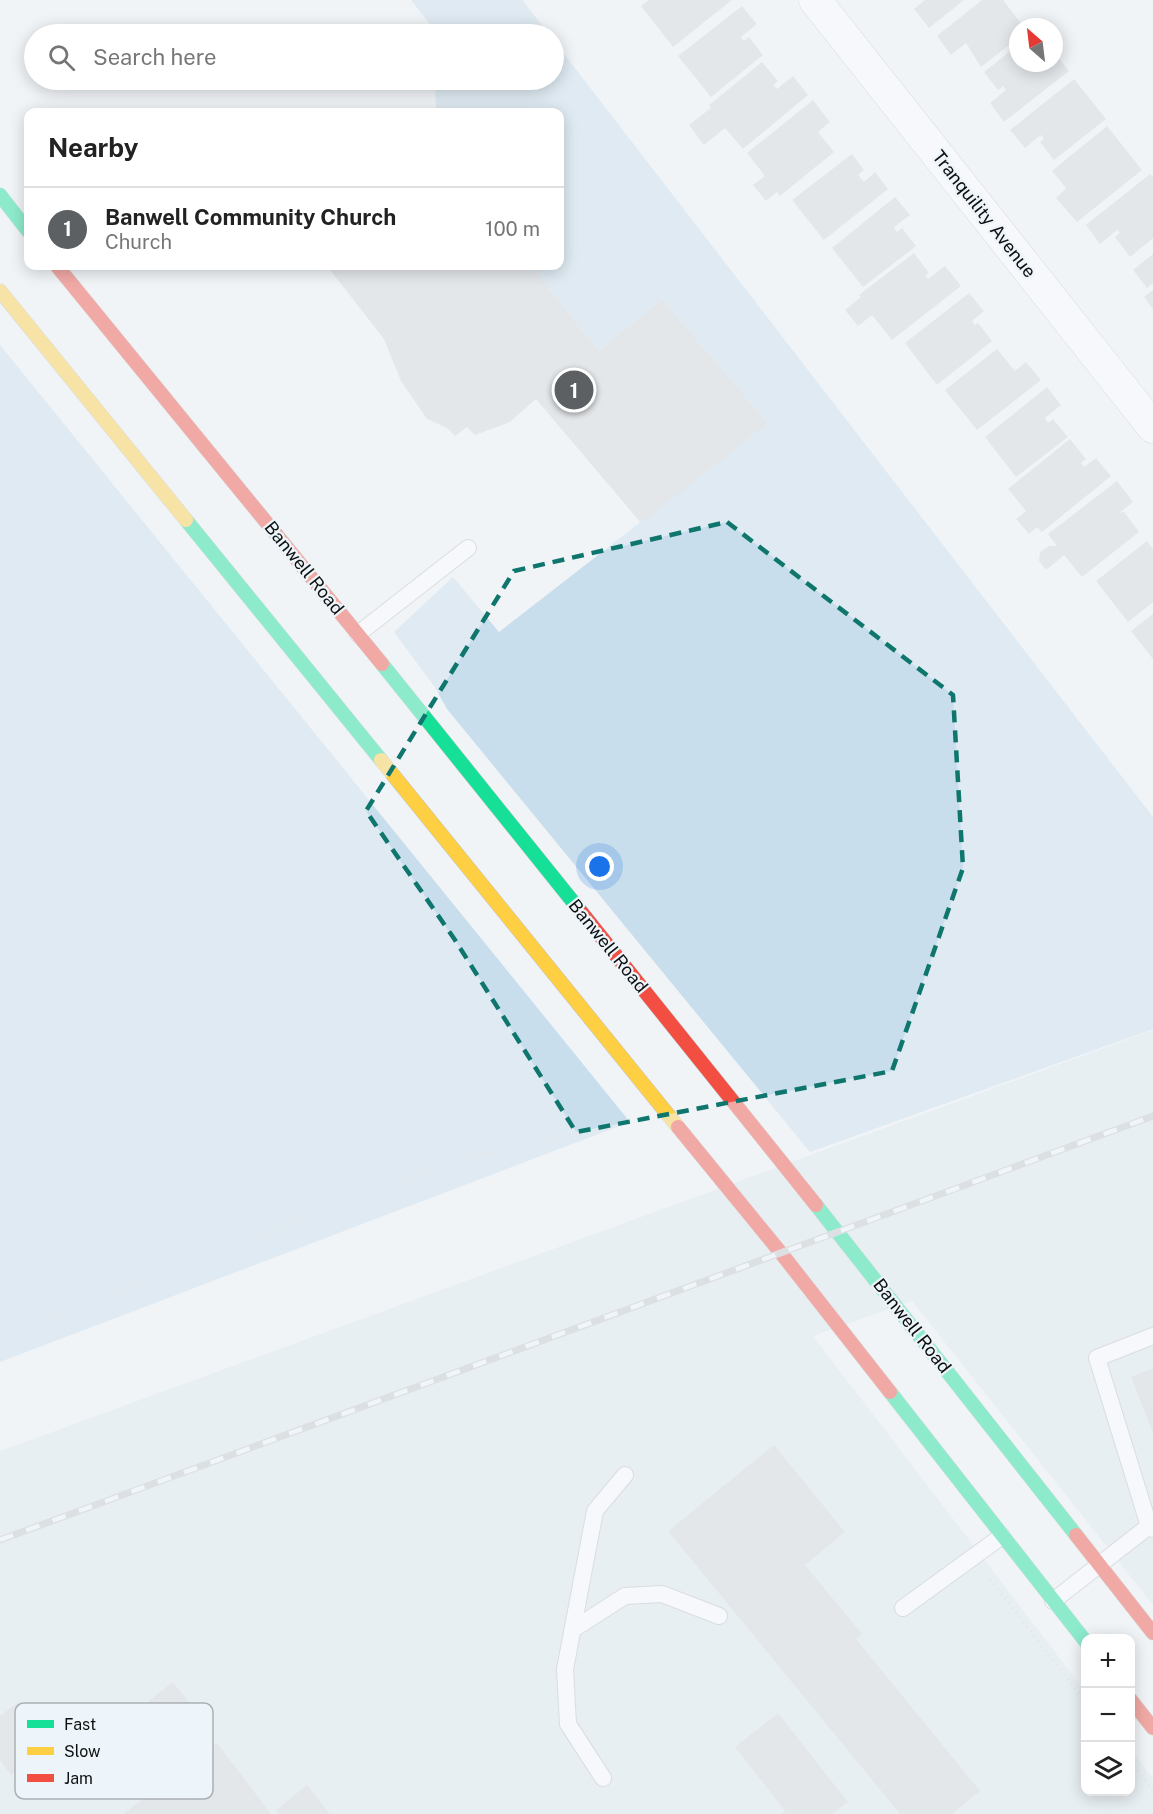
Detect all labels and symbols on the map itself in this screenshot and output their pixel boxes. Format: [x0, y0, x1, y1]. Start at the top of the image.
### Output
north arrow [1009, 18, 1063, 72]
street label: Tranquility Avenue [928, 146, 1041, 281]
pin: 1 [554, 368, 594, 412]
street label: Banwell Road [260, 517, 348, 619]
your location [585, 852, 614, 881]
street label: Banwell Road [564, 895, 652, 997]
street label: Banwell Road [869, 1274, 956, 1377]
legend [15, 1703, 213, 1799]
text: Fast [64, 1715, 96, 1734]
text: Slow [64, 1742, 101, 1761]
text: Jam [64, 1769, 93, 1788]

